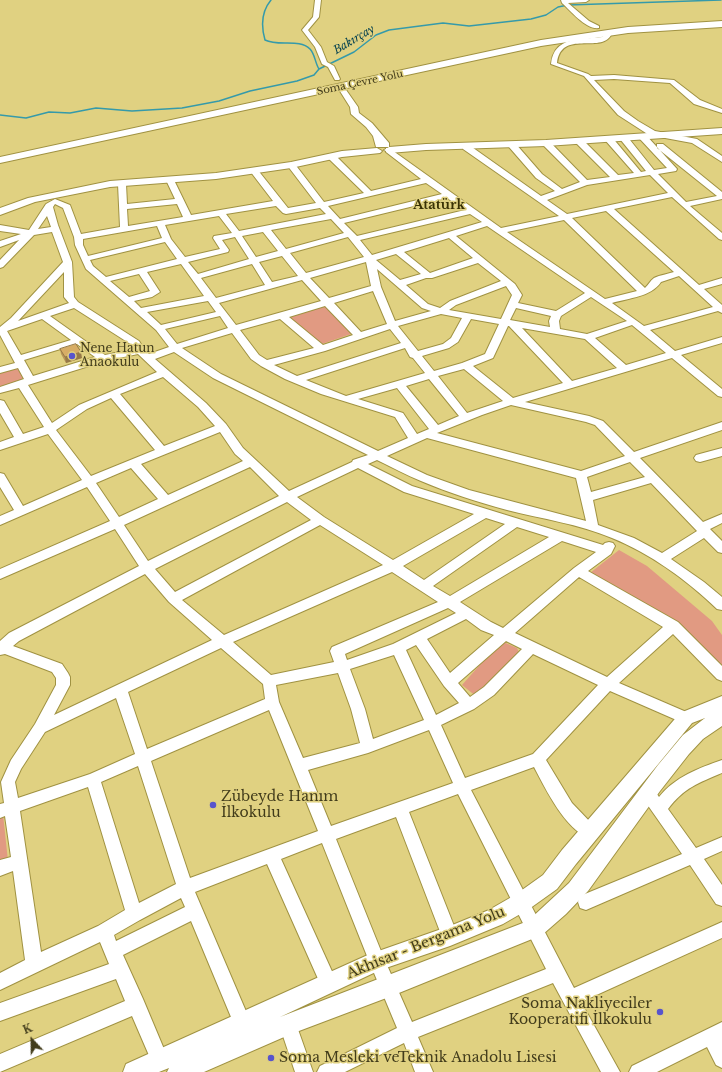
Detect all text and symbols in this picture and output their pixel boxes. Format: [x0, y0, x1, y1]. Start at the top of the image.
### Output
water label: Bakırçay [331, 23, 377, 57]
street label: Soma Çevre Yolu [316, 68, 404, 98]
district label: Atatürk [413, 197, 465, 213]
place label: Nene Hatun Anaokulu [80, 342, 155, 370]
marker: Nene Hatun Anaokulu [67, 351, 77, 361]
place label: Zübeyde Hanım İlkokulu [221, 789, 338, 822]
marker: Zübeyde Hanım İlkokulu [208, 800, 218, 810]
street label: Akhisar - Bergama Yolu [344, 903, 508, 983]
place label: Soma Nakliyeciler Kooperatifi İlkokulu [508, 996, 652, 1028]
marker: Soma Nakliyeciler Kooperatifi İlkokulu [655, 1007, 665, 1017]
north arrow [12, 1020, 52, 1060]
text: K [21, 1021, 34, 1037]
place label: Soma Mesleki veTeknik Anadolu Lisesi [279, 1050, 557, 1066]
marker: Soma Mesleki veTeknik Anadolu Lisesi [266, 1053, 276, 1063]

